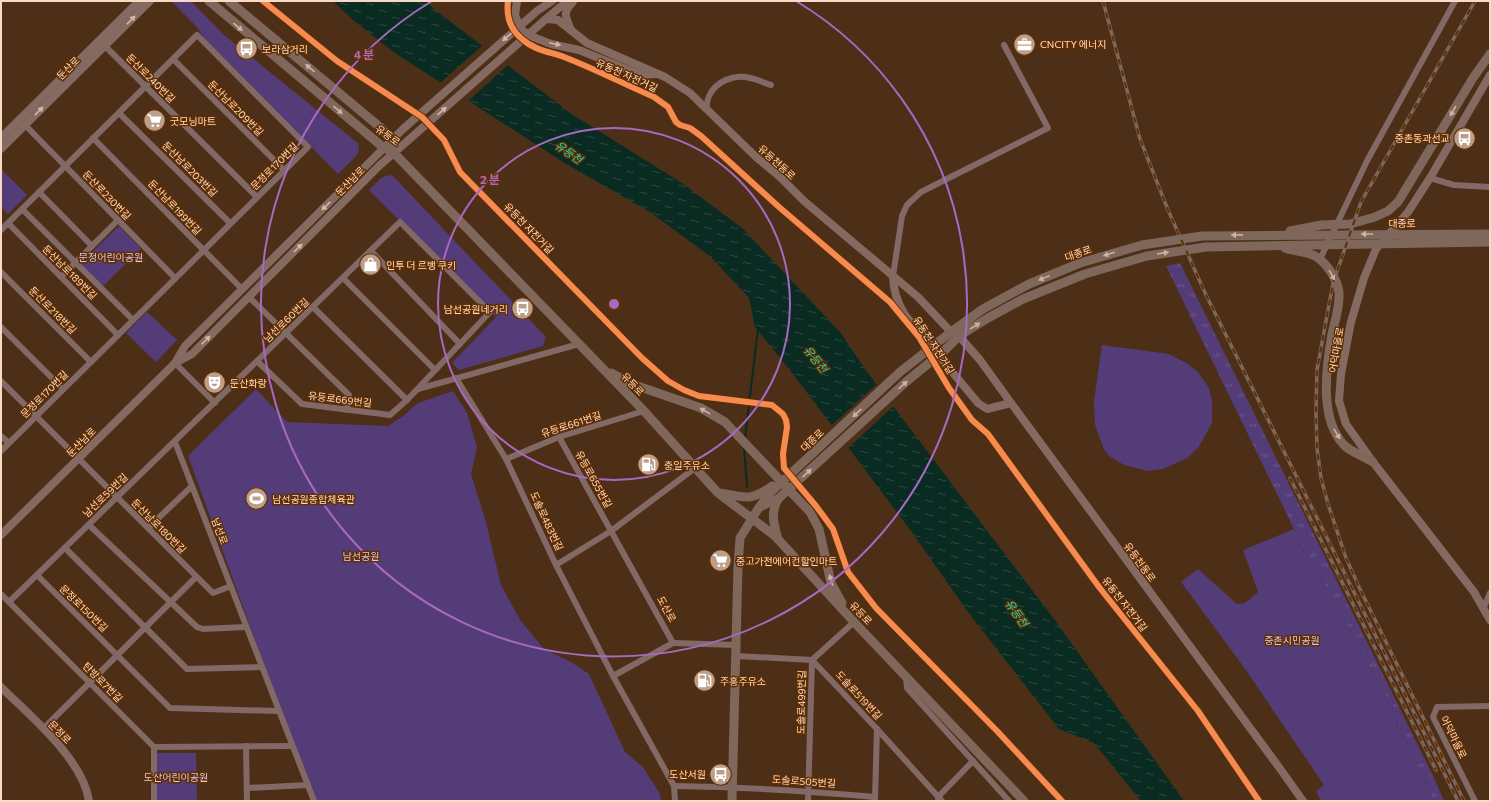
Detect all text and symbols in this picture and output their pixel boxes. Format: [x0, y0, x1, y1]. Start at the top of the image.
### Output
one-way arrow [126, 15, 136, 25]
one-way arrow [233, 22, 244, 31]
office icon: CNCITY 에너지 [1012, 31, 1038, 57]
one-way arrow [502, 33, 513, 42]
bus stop icon: 보라삼거리 [233, 36, 259, 62]
place label: CNCITY 에너지 [1040, 38, 1106, 50]
one-way arrow [549, 42, 561, 48]
place label: 보라삼거리 [262, 43, 308, 55]
text: 4 분 [354, 47, 374, 61]
street label: 둔산로240번길 [124, 51, 178, 105]
street label: 둔산로 [54, 54, 82, 82]
street label: 유동천 자전거길 [594, 56, 660, 94]
one-way arrow [305, 64, 315, 73]
street label: 둔산남로209번길 [206, 78, 266, 138]
one-way arrow [1450, 105, 1457, 117]
one-way arrow [333, 106, 344, 114]
one-way arrow [436, 106, 447, 115]
one-way arrow [34, 107, 44, 116]
supermarket icon: 굿모닝마트 [141, 108, 167, 134]
place label: 굿모닝마트 [170, 115, 216, 127]
street label: 유등로 [373, 122, 403, 148]
bus stop icon: 중촌동과선교 [1452, 125, 1478, 151]
place label: 중촌동과선교 [1395, 132, 1450, 144]
water label: 유등천 [553, 138, 587, 167]
street label: 둔산남로203번길 [160, 139, 220, 199]
street label: 문정로170번길 [248, 140, 300, 192]
street label: 유등천동로 [756, 142, 798, 182]
street label: 둔산남로 [333, 164, 367, 198]
street label: 둔산로230번길 [81, 168, 133, 222]
text: 2 분 [480, 172, 500, 186]
street label: 둔산남로199번길 [146, 177, 204, 237]
street label: 유등천 자전거길 [502, 200, 556, 256]
one-way arrow [321, 201, 331, 210]
street label: 대종로 [1388, 217, 1416, 229]
one-way arrow [1361, 231, 1373, 238]
one-way arrow [1231, 232, 1243, 239]
street label: 둔산남로189번길 [40, 242, 100, 302]
one-way arrow [293, 243, 302, 253]
street label: 대종로 [1063, 243, 1093, 263]
one-way arrow [1157, 250, 1169, 256]
park label: 문정어린이공원 [79, 251, 143, 263]
shop icon: 인투 더 르뱅 쿠키 [358, 252, 384, 278]
one-way arrow [1103, 252, 1115, 258]
place label: 인투 더 르뱅 쿠키 [386, 259, 456, 271]
one-way arrow [1329, 269, 1336, 281]
one-way arrow [1037, 276, 1049, 282]
street label: 둔산로218번길 [27, 284, 79, 336]
street label: 남선로60번길 [261, 295, 311, 345]
bus stop icon: 남선공원네거리 [510, 296, 536, 322]
centre of rings [607, 297, 621, 311]
place label: 남선공원네거리 [444, 303, 508, 315]
street label: 유동천 자전거길 [911, 314, 957, 376]
one-way arrow [969, 323, 981, 330]
street label: 어덕마을로 [1326, 326, 1346, 374]
one-way arrow [201, 335, 211, 345]
water label: 유등천 [801, 343, 832, 376]
street label: 문정로170번길 [18, 368, 70, 420]
theatre icon: 둔산화랑 [202, 370, 228, 396]
street label: 유등로 [619, 370, 647, 398]
place label: 둔산화랑 [230, 377, 267, 389]
one-way arrow [898, 380, 908, 390]
street label: 유등로669번길 [307, 389, 373, 409]
one-way arrow [699, 407, 711, 414]
one-way arrow [852, 408, 861, 417]
street label: 유등로661번길 [539, 409, 603, 439]
street label: 둔산남로 [64, 425, 98, 459]
street label: 대종로 [798, 426, 826, 454]
one-way arrow [1333, 428, 1340, 440]
street label: 유등로655번길 [573, 448, 615, 510]
fuel station icon: 충일주유소 [636, 452, 662, 478]
place label: 충일주유소 [664, 459, 710, 471]
one-way arrow [802, 468, 812, 478]
street label: 남선로59번길 [80, 471, 130, 519]
sports icon: 남선공원종합체육관 [243, 486, 269, 512]
street label: 도솔로483번길 [528, 490, 566, 552]
place label: 남선공원종합체육관 [272, 493, 356, 505]
street label: 둔산남로180번길 [129, 496, 189, 556]
street label: 남선로 [209, 516, 231, 546]
street label: 유등천동로 [1122, 540, 1158, 584]
supermarket icon: 중고가전에어컨할인마트 [707, 548, 733, 574]
park label: 남선공원 [343, 550, 379, 562]
place label: 중고가전에어컨할인마트 [736, 555, 837, 567]
one-way arrow [828, 573, 834, 585]
street label: 유동천 자전거길 [1100, 574, 1150, 634]
street label: 문정로150번길 [57, 582, 111, 634]
street label: 도산로 [655, 594, 679, 624]
water label: 유등천 [1003, 597, 1032, 631]
street label: 유등로 [847, 599, 875, 627]
park label: 중촌시민공원 [1264, 634, 1320, 646]
street label: 탄방로7번길 [81, 660, 125, 704]
fuel station icon: 주홍주유소 [691, 668, 717, 694]
street label: 도솔로519번길 [833, 668, 885, 722]
street label: 도솔로499번길 [794, 670, 808, 734]
place label: 주홍주유소 [720, 675, 766, 687]
street label: 어덕마을로 [1439, 714, 1469, 760]
street label: 문정로 [46, 718, 74, 746]
bus stop icon: 도산서원 [708, 761, 734, 787]
place label: 도산서원 [669, 768, 706, 780]
park label: 도산어린이공원 [144, 771, 208, 783]
street label: 도솔로505번길 [772, 773, 836, 789]

